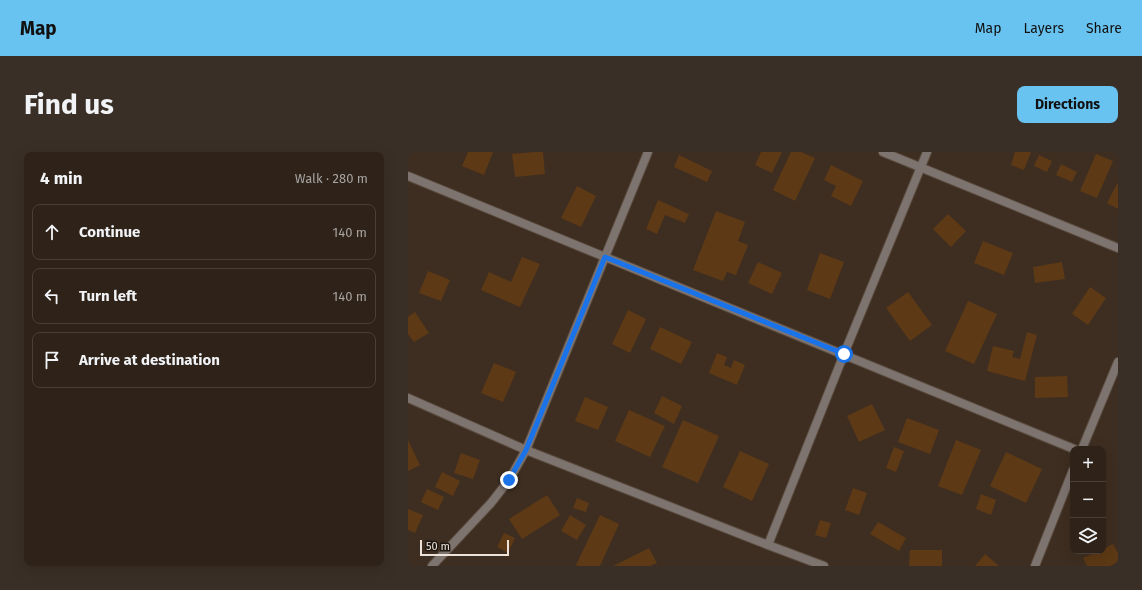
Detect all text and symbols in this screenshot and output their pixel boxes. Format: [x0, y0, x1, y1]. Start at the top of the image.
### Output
text: Map [20, 17, 57, 40]
text: Map [975, 20, 1001, 37]
text: Layers [1023, 20, 1064, 37]
text: Share [1086, 20, 1122, 37]
button: Directions [1017, 86, 1118, 123]
text: Find us [24, 88, 114, 121]
text: 4 min [40, 168, 83, 189]
text: Walk · 280 m [295, 171, 368, 186]
icon: ahead [41, 221, 63, 243]
text: Continue [79, 223, 140, 241]
text: 140 m [333, 225, 367, 240]
icon: left [41, 285, 63, 307]
text: Turn left [79, 287, 137, 305]
text: 140 m [333, 289, 367, 304]
route start [835, 345, 853, 363]
icon: arrive [41, 349, 63, 371]
text: Arrive at destination [79, 351, 220, 369]
map controls [1070, 446, 1106, 554]
button: + [1070, 446, 1106, 482]
route end [500, 471, 518, 489]
button: − [1070, 482, 1106, 518]
button: layers [1070, 518, 1106, 554]
scale bar [420, 538, 509, 557]
text: 50 m [426, 540, 450, 553]

